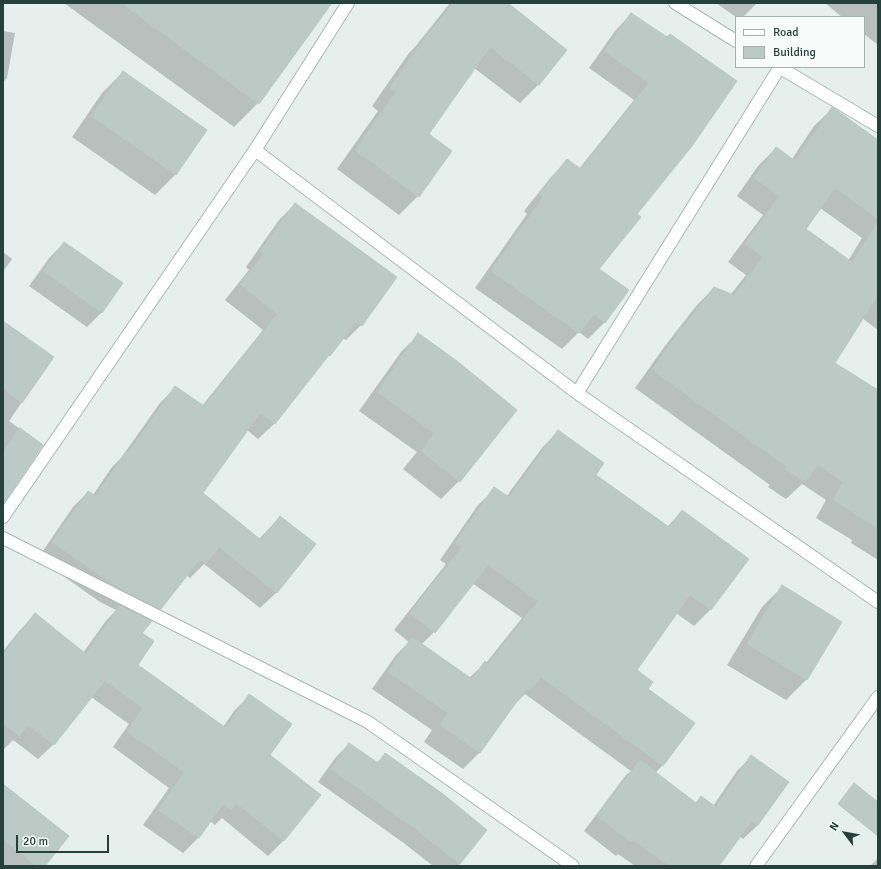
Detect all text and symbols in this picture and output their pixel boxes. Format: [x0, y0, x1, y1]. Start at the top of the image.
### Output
legend [735, 16, 865, 68]
text: Road [773, 25, 799, 40]
text: Building [773, 45, 816, 60]
north arrow [825, 813, 865, 853]
text: N [827, 820, 842, 833]
scale bar [18, 827, 111, 853]
text: 20 m [23, 834, 48, 849]

